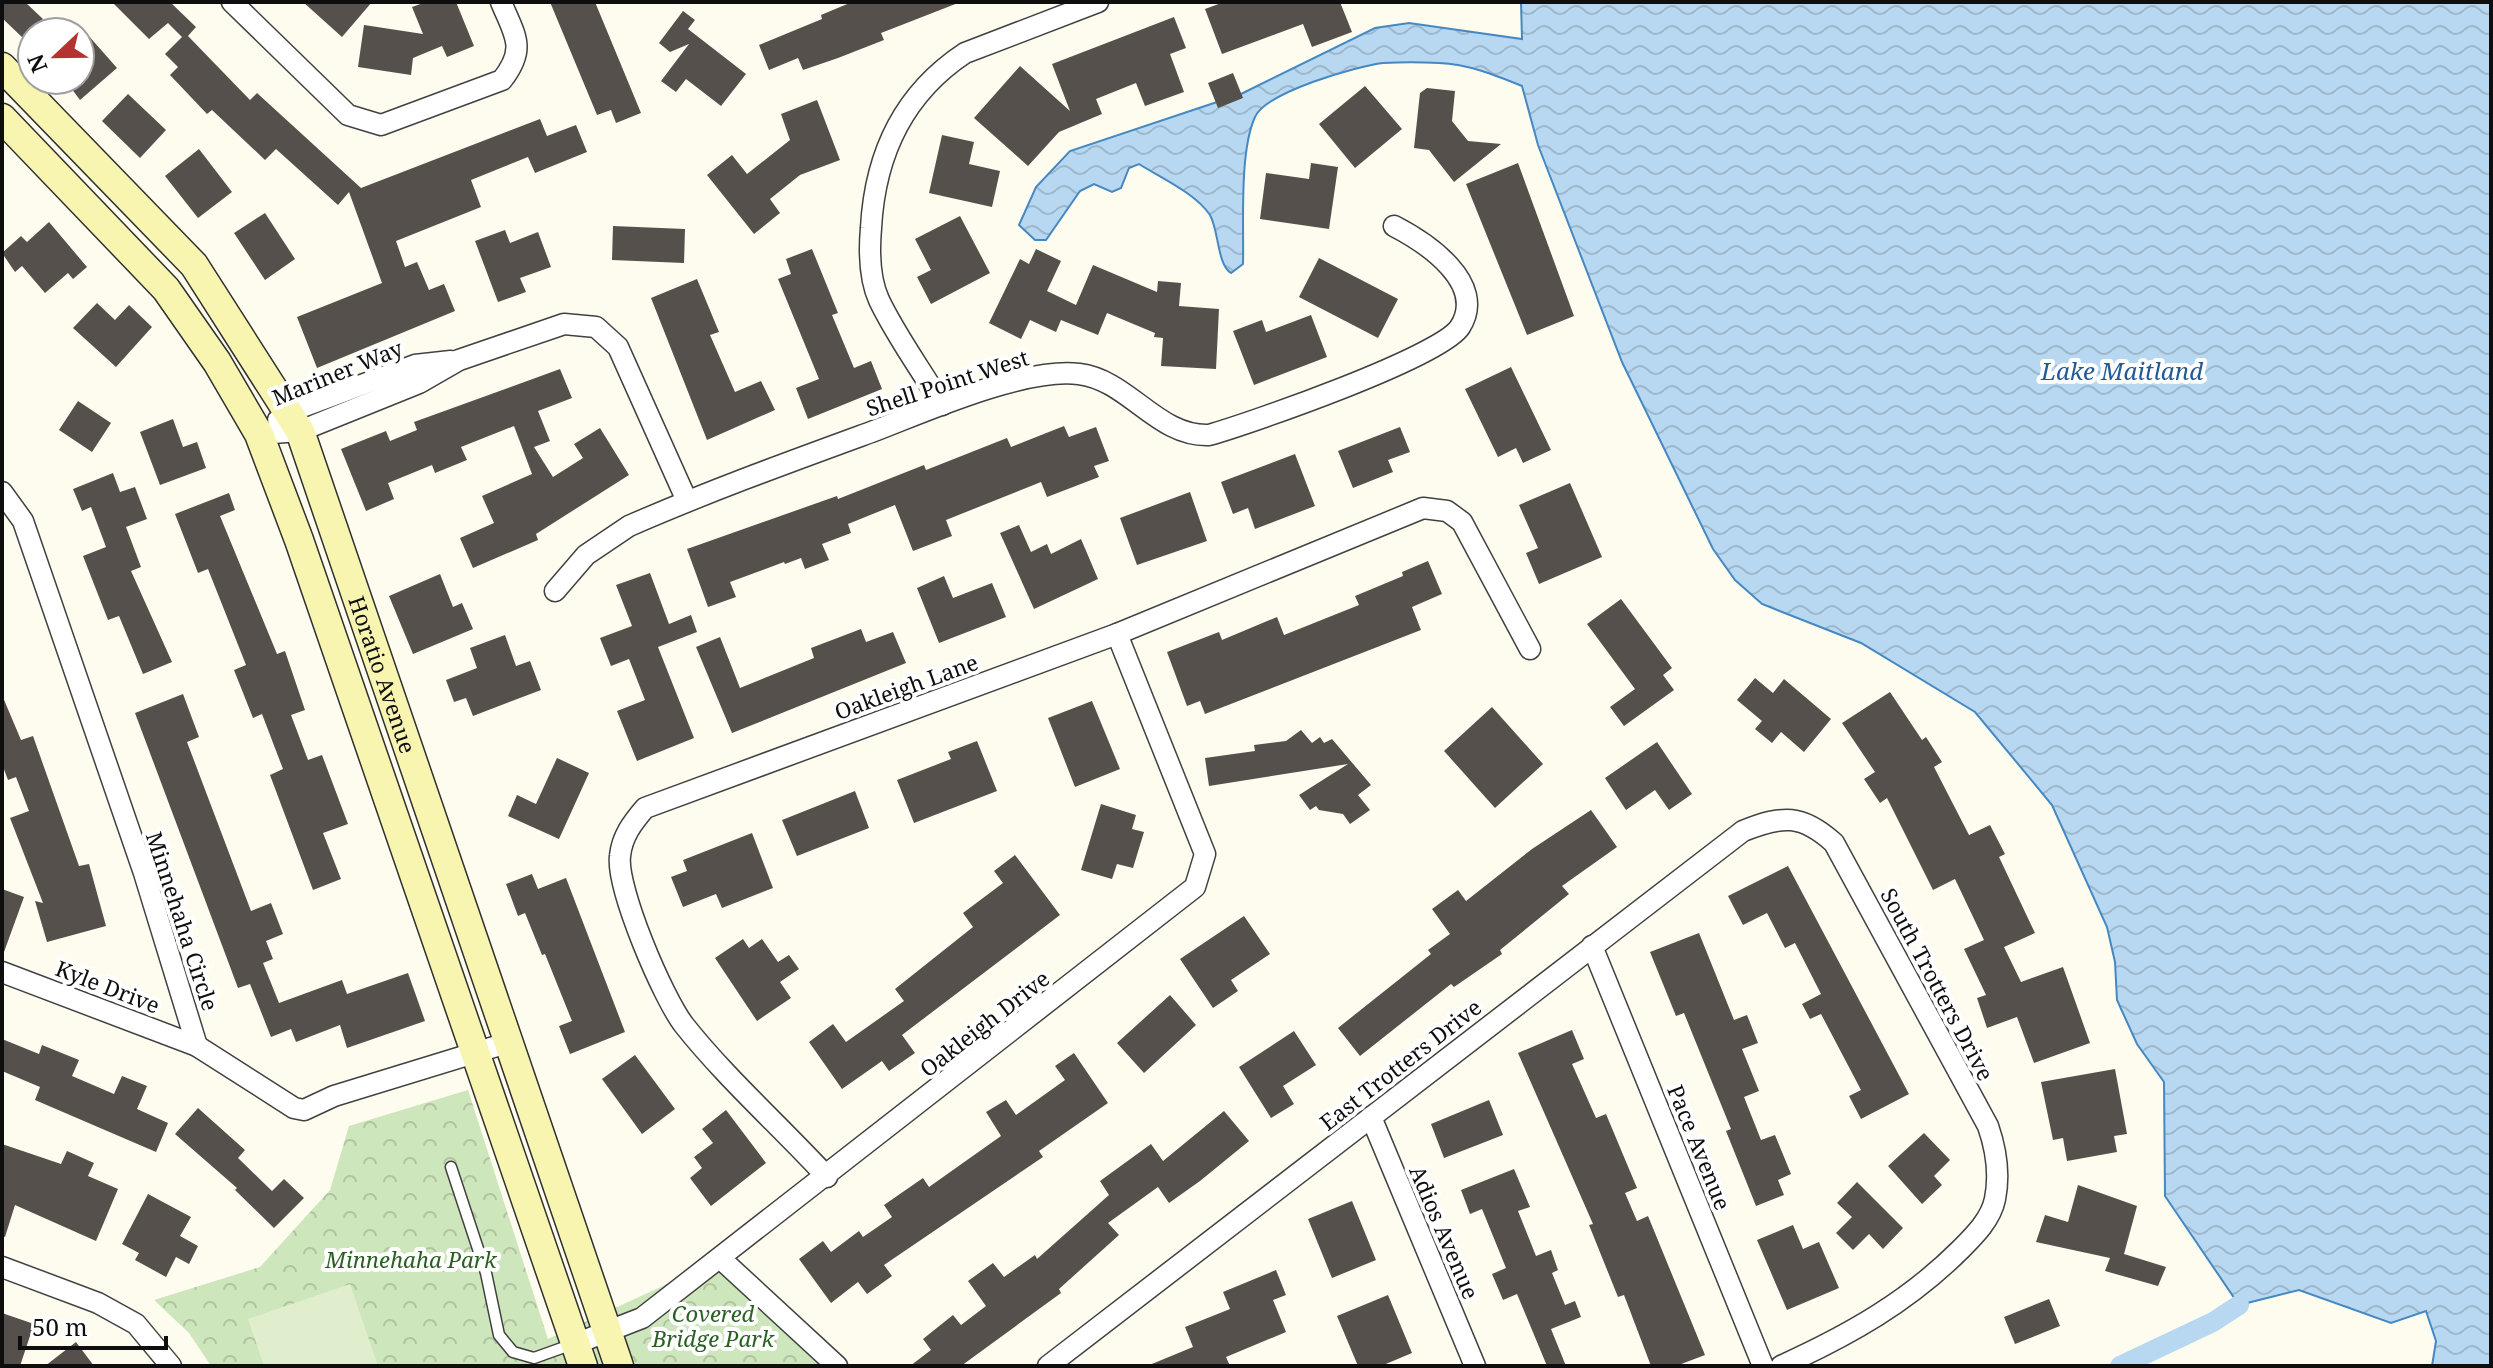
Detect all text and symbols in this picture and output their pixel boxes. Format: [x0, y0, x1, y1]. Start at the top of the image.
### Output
north arrow [16, 16, 96, 96]
text: N [19, 50, 54, 78]
street label: Mariner Way [267, 332, 407, 412]
street label: Shell Point West [862, 342, 1032, 422]
water label: Lake Maitland [2040, 354, 2203, 387]
street label: Horatio Avenue [342, 592, 424, 757]
street label: Oakleigh Lane [830, 646, 982, 726]
street label: Minnehaha Circle [140, 828, 226, 1014]
street label: South Trotters Drive [1875, 883, 2001, 1085]
street label: Kyle Drive [52, 952, 164, 1020]
street label: Oakleigh Drive [913, 963, 1055, 1083]
street label: East Trotters Drive [1313, 991, 1487, 1137]
street label: Pace Avenue [1661, 1080, 1739, 1214]
street label: Adios Avenue [1403, 1161, 1487, 1303]
park label: Minnehaha Park [324, 1244, 498, 1274]
park label: Covered Bridge Park [651, 1298, 776, 1353]
scale bar [20, 1300, 166, 1350]
text: 50 m [32, 1310, 88, 1343]

